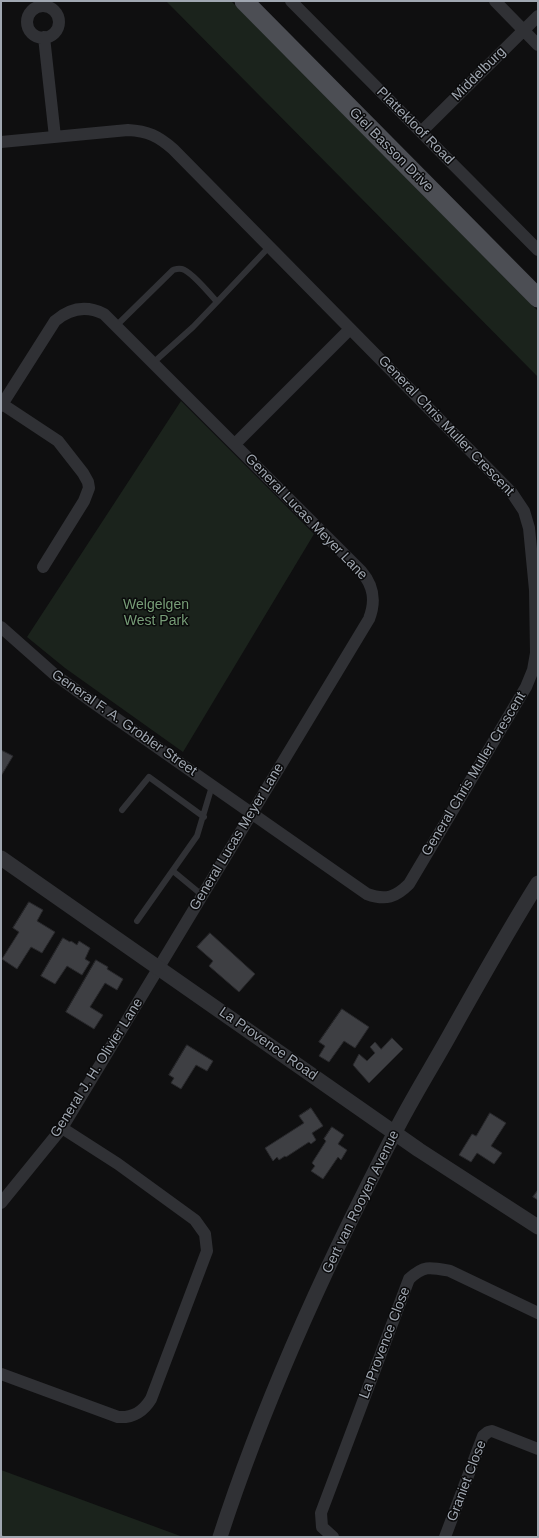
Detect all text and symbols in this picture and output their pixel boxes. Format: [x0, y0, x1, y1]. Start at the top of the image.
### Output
street label: Middelburg [449, 44, 509, 104]
street label: Plattekloof Road [373, 84, 457, 168]
street label: Giel Basson Drive [345, 104, 437, 196]
street label: General Chris Muller Crescent [375, 352, 517, 500]
street label: General Lucas Meyer Lane [241, 450, 371, 584]
park label: Welgelgen West Park [123, 597, 189, 630]
street label: General F. A. Grobler Street [48, 666, 200, 780]
street label: General Chris Muller Crescent [418, 689, 530, 859]
street label: General Lucas Meyer Lane [186, 760, 288, 914]
street label: General J. H. Olivier Lane [47, 995, 147, 1141]
street label: La Provence Road [216, 1004, 320, 1084]
street label: Gert van Rooyen Avenue [319, 1128, 403, 1276]
street label: La Provence Close [356, 1285, 414, 1401]
street label: Graniet Close [444, 1438, 490, 1524]

